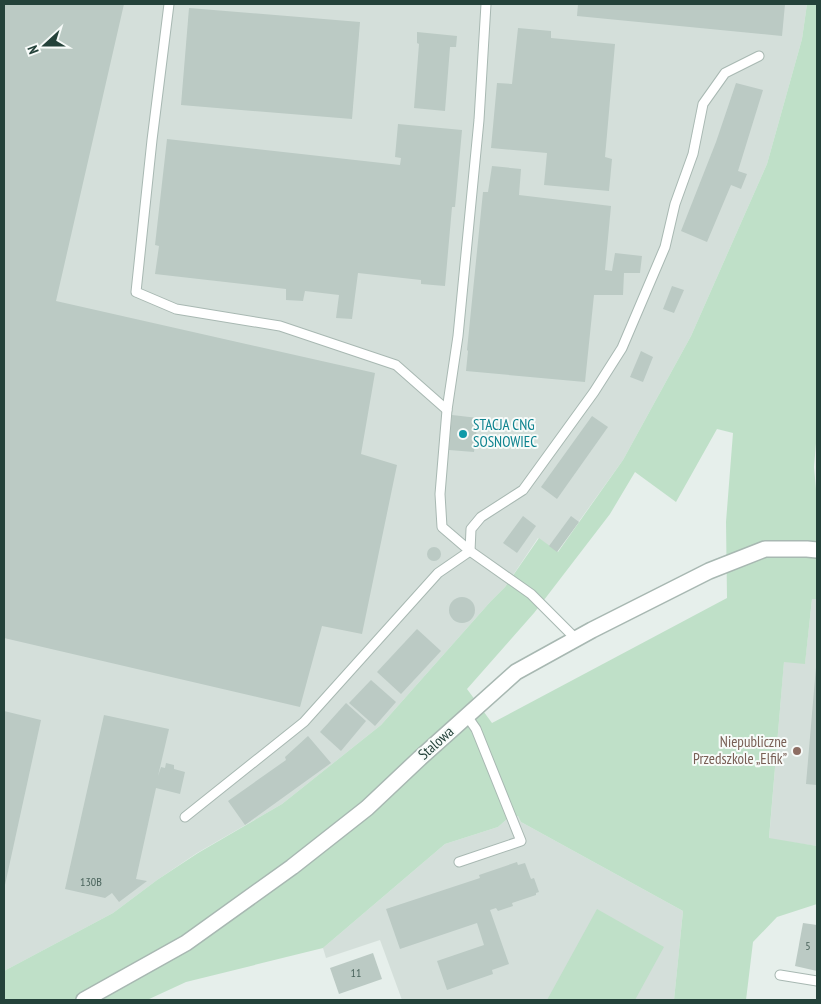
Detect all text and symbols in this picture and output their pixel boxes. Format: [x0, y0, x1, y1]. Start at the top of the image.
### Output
north arrow [20, 20, 70, 70]
text: N [23, 43, 43, 56]
place label: STACJA CNG SOSNOWIEC [473, 415, 537, 451]
marker: STACJA CNG SOSNOWIEC [457, 428, 469, 440]
street label: Stalowa [414, 722, 457, 763]
place label: Niepubliczne Przedszkole „Elfik” [693, 732, 787, 768]
marker: Niepubliczne Przedszkole „Elfik” [791, 745, 803, 757]
house number: 130B [80, 874, 102, 889]
house number: 5 [805, 938, 811, 953]
house number: 11 [351, 965, 361, 980]

